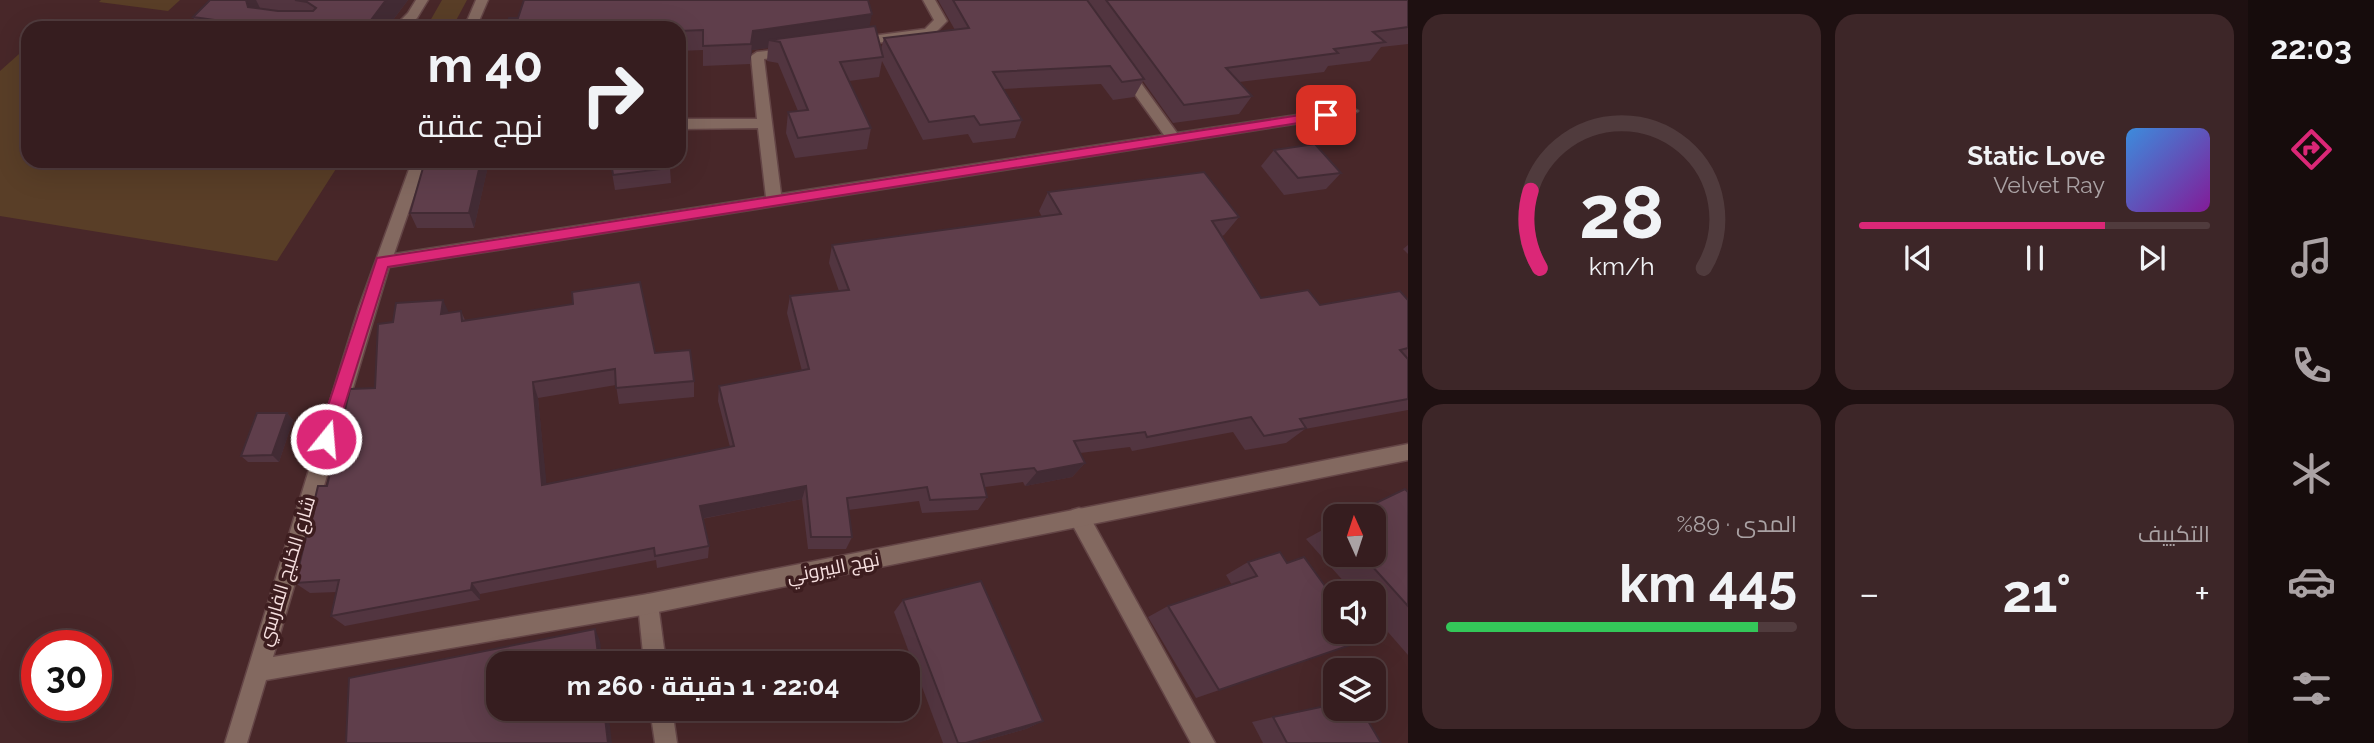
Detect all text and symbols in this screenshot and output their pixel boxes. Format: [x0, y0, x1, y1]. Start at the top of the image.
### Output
text: 22:03 [2270, 29, 2352, 66]
text: 40 m [428, 36, 543, 93]
icon: right [567, 49, 658, 140]
pin [1296, 85, 1356, 145]
icon: arrive [1307, 96, 1345, 134]
text: نهج عقبة [418, 107, 543, 144]
icon: directions [2287, 125, 2336, 174]
text: Static Love [1967, 141, 2105, 171]
text: 28 [1579, 171, 1664, 256]
text: Velvet Ray [1993, 171, 2105, 198]
icon: music [2287, 233, 2336, 282]
icon: previous [1899, 239, 1937, 277]
icon: pause [2016, 239, 2054, 277]
icon: next [2133, 239, 2171, 277]
text: km/h [1589, 251, 1654, 281]
icon: phone [2287, 341, 2336, 390]
position arrow [289, 402, 363, 476]
icon: climate [2287, 449, 2336, 498]
street label: شارع الخليج الفارسي [253, 493, 323, 650]
north arrow [1323, 504, 1386, 567]
map controls [1323, 504, 1386, 721]
text: المدى · 89% [1676, 510, 1797, 537]
text: التكييف [2138, 520, 2210, 547]
street label: نهج البيروني [785, 547, 882, 591]
text: 445 km [1619, 553, 1797, 614]
icon: car [2287, 557, 2336, 606]
text: 21° [2003, 563, 2071, 624]
text: − [1859, 571, 1879, 616]
text: + [2194, 571, 2210, 616]
button: sound [1323, 581, 1386, 644]
speed limit sign: 30 [21, 630, 112, 721]
button: layers [1323, 658, 1386, 721]
icon: filters [2287, 664, 2336, 713]
text: 22:04 · 1 دقيقة · 260 m [567, 671, 839, 701]

